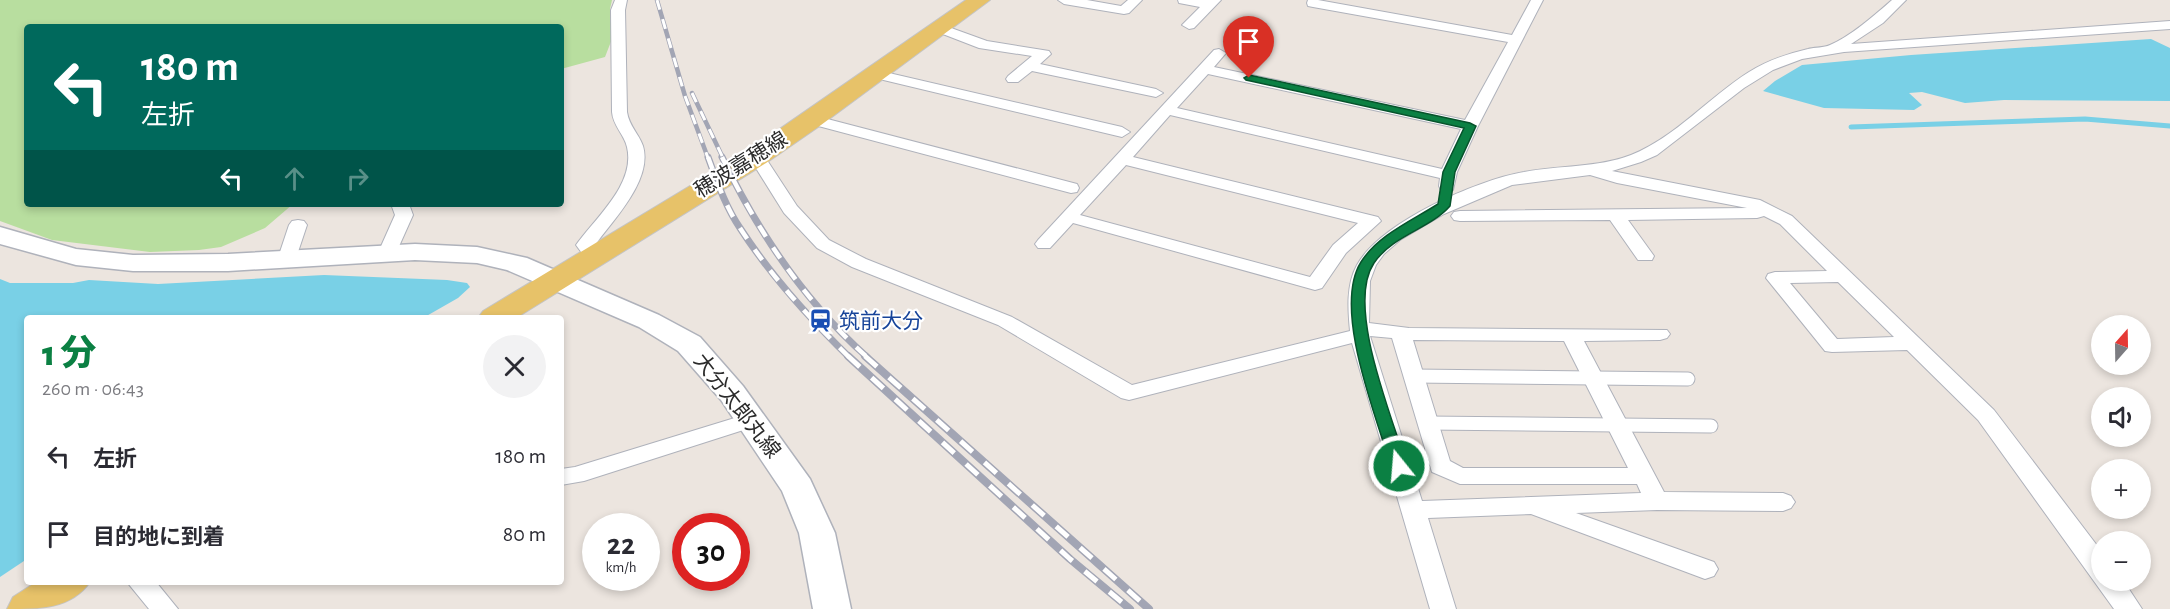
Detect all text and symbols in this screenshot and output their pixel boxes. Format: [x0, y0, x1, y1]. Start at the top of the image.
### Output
pin [1223, 16, 1274, 78]
icon: arrive [1232, 25, 1265, 58]
text: 180 m [141, 46, 239, 88]
icon: left [42, 48, 120, 126]
text: 左折 [141, 102, 195, 129]
street label: 穂波嘉穂線 [690, 127, 791, 202]
icon: left [215, 162, 248, 195]
icon: ahead [278, 162, 311, 195]
icon: right [341, 162, 374, 195]
station icon: 筑前大分 [808, 308, 834, 334]
place label: 筑前大分 [839, 310, 923, 332]
north arrow [2091, 315, 2151, 375]
map controls [2091, 315, 2151, 591]
button: close [483, 335, 546, 398]
text: 1 分 [42, 336, 96, 372]
street label: 大分太郎丸線 [690, 349, 785, 462]
text: 260 m · 06:43 [42, 379, 144, 399]
button: sound [2091, 387, 2151, 447]
position arrow [1367, 434, 1431, 498]
icon: left [42, 440, 75, 473]
text: 180 m [495, 445, 546, 467]
text: 左折 [93, 448, 137, 470]
button: + [2091, 459, 2151, 519]
speed limit sign: 30 [672, 513, 750, 591]
icon: arrive [42, 518, 75, 551]
text: 80 m [503, 523, 546, 545]
text: 目的地に到着 [93, 526, 225, 548]
text: 22 [607, 530, 635, 560]
button: − [2091, 531, 2151, 591]
text: km/h [606, 560, 636, 575]

